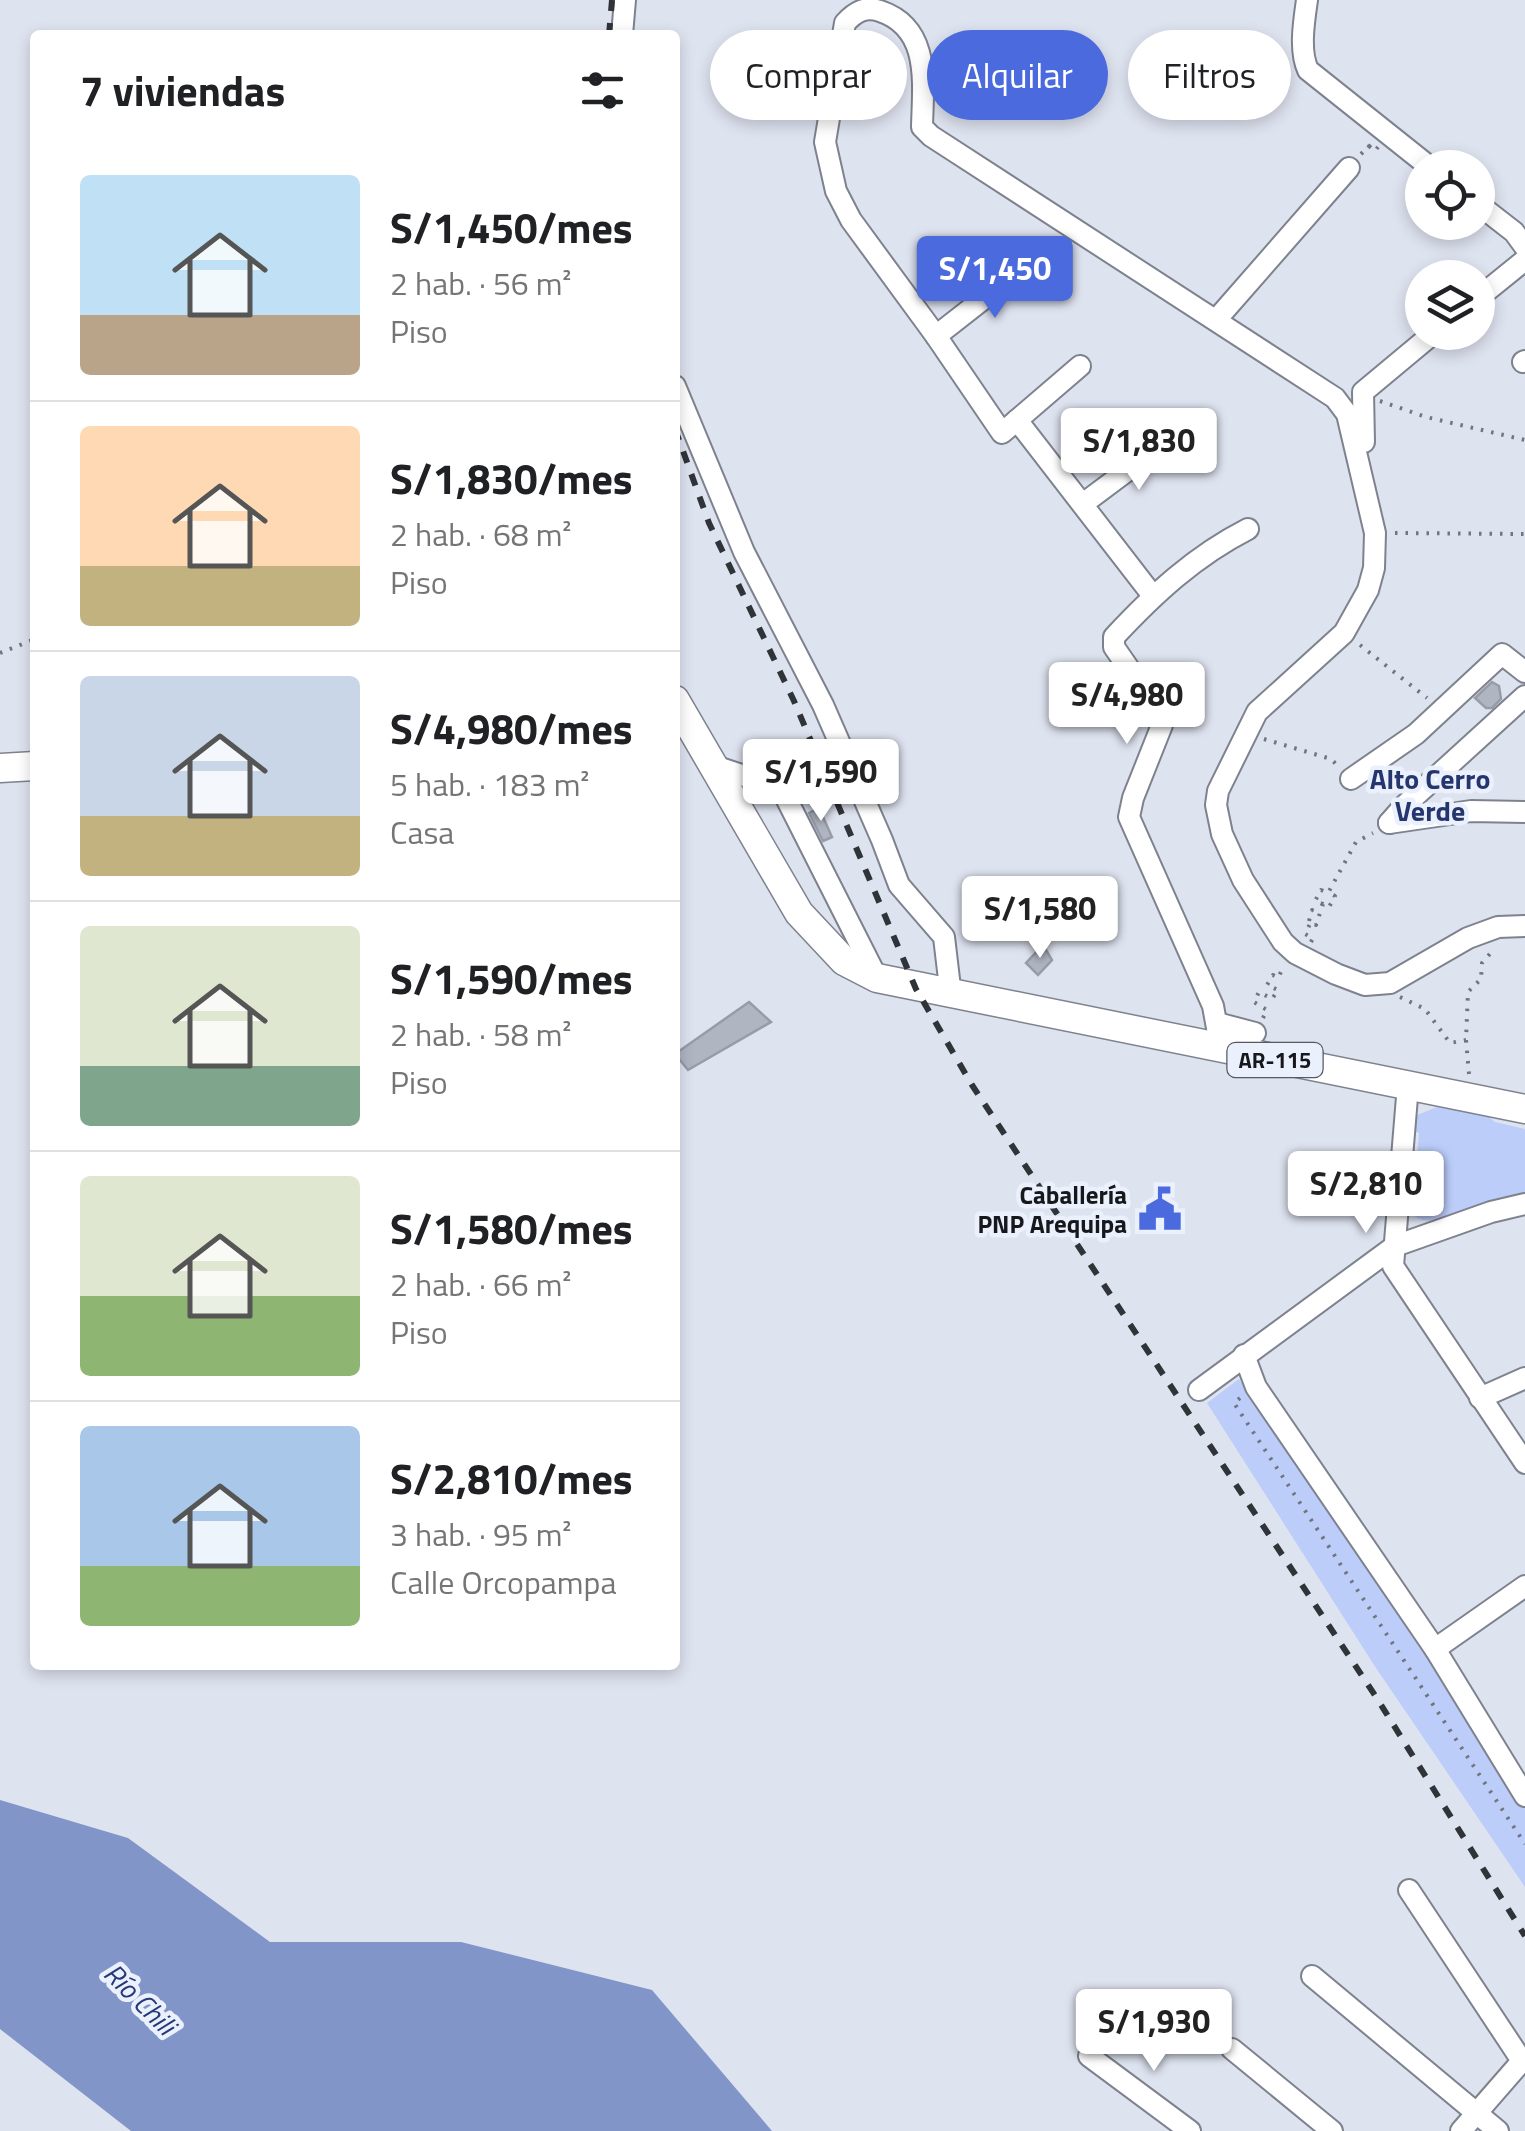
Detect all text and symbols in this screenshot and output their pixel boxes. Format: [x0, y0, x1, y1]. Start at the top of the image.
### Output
chip: Comprar [710, 30, 907, 120]
chip: Alquilar [927, 30, 1108, 120]
chip: Filtros [1128, 30, 1291, 120]
text: 7 viviendas [80, 58, 285, 122]
icon: filters [575, 63, 630, 118]
map controls [1405, 150, 1495, 350]
button: locate [1405, 150, 1495, 240]
text: S/1,450/mes [390, 195, 633, 259]
icon: home [160, 215, 280, 335]
pin: S/1,450 [903, 236, 1087, 321]
text: S/1,450 [939, 244, 1051, 292]
text: 2 hab. · 56 m² [390, 259, 572, 307]
button: layers [1405, 260, 1495, 350]
text: Piso [390, 307, 448, 355]
pin: S/1,830 [1047, 408, 1231, 493]
text: S/1,830 [1083, 416, 1195, 464]
text: S/1,830/mes [390, 446, 633, 510]
icon: home [160, 466, 280, 586]
text: 2 hab. · 68 m² [390, 510, 572, 558]
text: Piso [390, 558, 448, 606]
pin: S/4,980 [1035, 662, 1219, 747]
text: S/4,980 [1071, 670, 1183, 718]
text: S/4,980/mes [390, 696, 633, 760]
icon: home [160, 716, 280, 836]
pin: S/1,590 [729, 739, 913, 824]
text: S/1,590 [765, 747, 877, 795]
district label: Alto Cerro Verde [1370, 757, 1490, 832]
text: 5 hab. · 183 m² [390, 760, 589, 808]
text: Casa [390, 808, 454, 856]
pin: S/1,580 [948, 876, 1132, 961]
text: S/1,580 [984, 884, 1096, 932]
text: S/1,590/mes [390, 946, 633, 1010]
icon: home [160, 966, 280, 1086]
text: 2 hab. · 58 m² [390, 1010, 572, 1058]
road number: AR-115 [1228, 1043, 1322, 1077]
text: Piso [390, 1058, 448, 1106]
pin: S/2,810 [1274, 1151, 1458, 1236]
text: S/2,810 [1310, 1159, 1422, 1207]
place label: Caballería PNP Arequipa [977, 1176, 1127, 1243]
public building icon: Caballería PNP Arequipa [1136, 1185, 1184, 1233]
text: S/1,580/mes [390, 1196, 633, 1260]
icon: home [160, 1216, 280, 1336]
text: 2 hab. · 66 m² [390, 1260, 572, 1308]
text: Piso [390, 1308, 448, 1356]
text: S/2,810/mes [390, 1446, 633, 1510]
icon: home [160, 1466, 280, 1586]
text: 3 hab. · 95 m² [390, 1510, 572, 1558]
text: Calle Orcopampa [390, 1558, 617, 1606]
water label: Río Chili [94, 1953, 189, 2047]
pin: S/1,930 [1062, 1989, 1246, 2074]
text: S/1,930 [1098, 1997, 1210, 2045]

